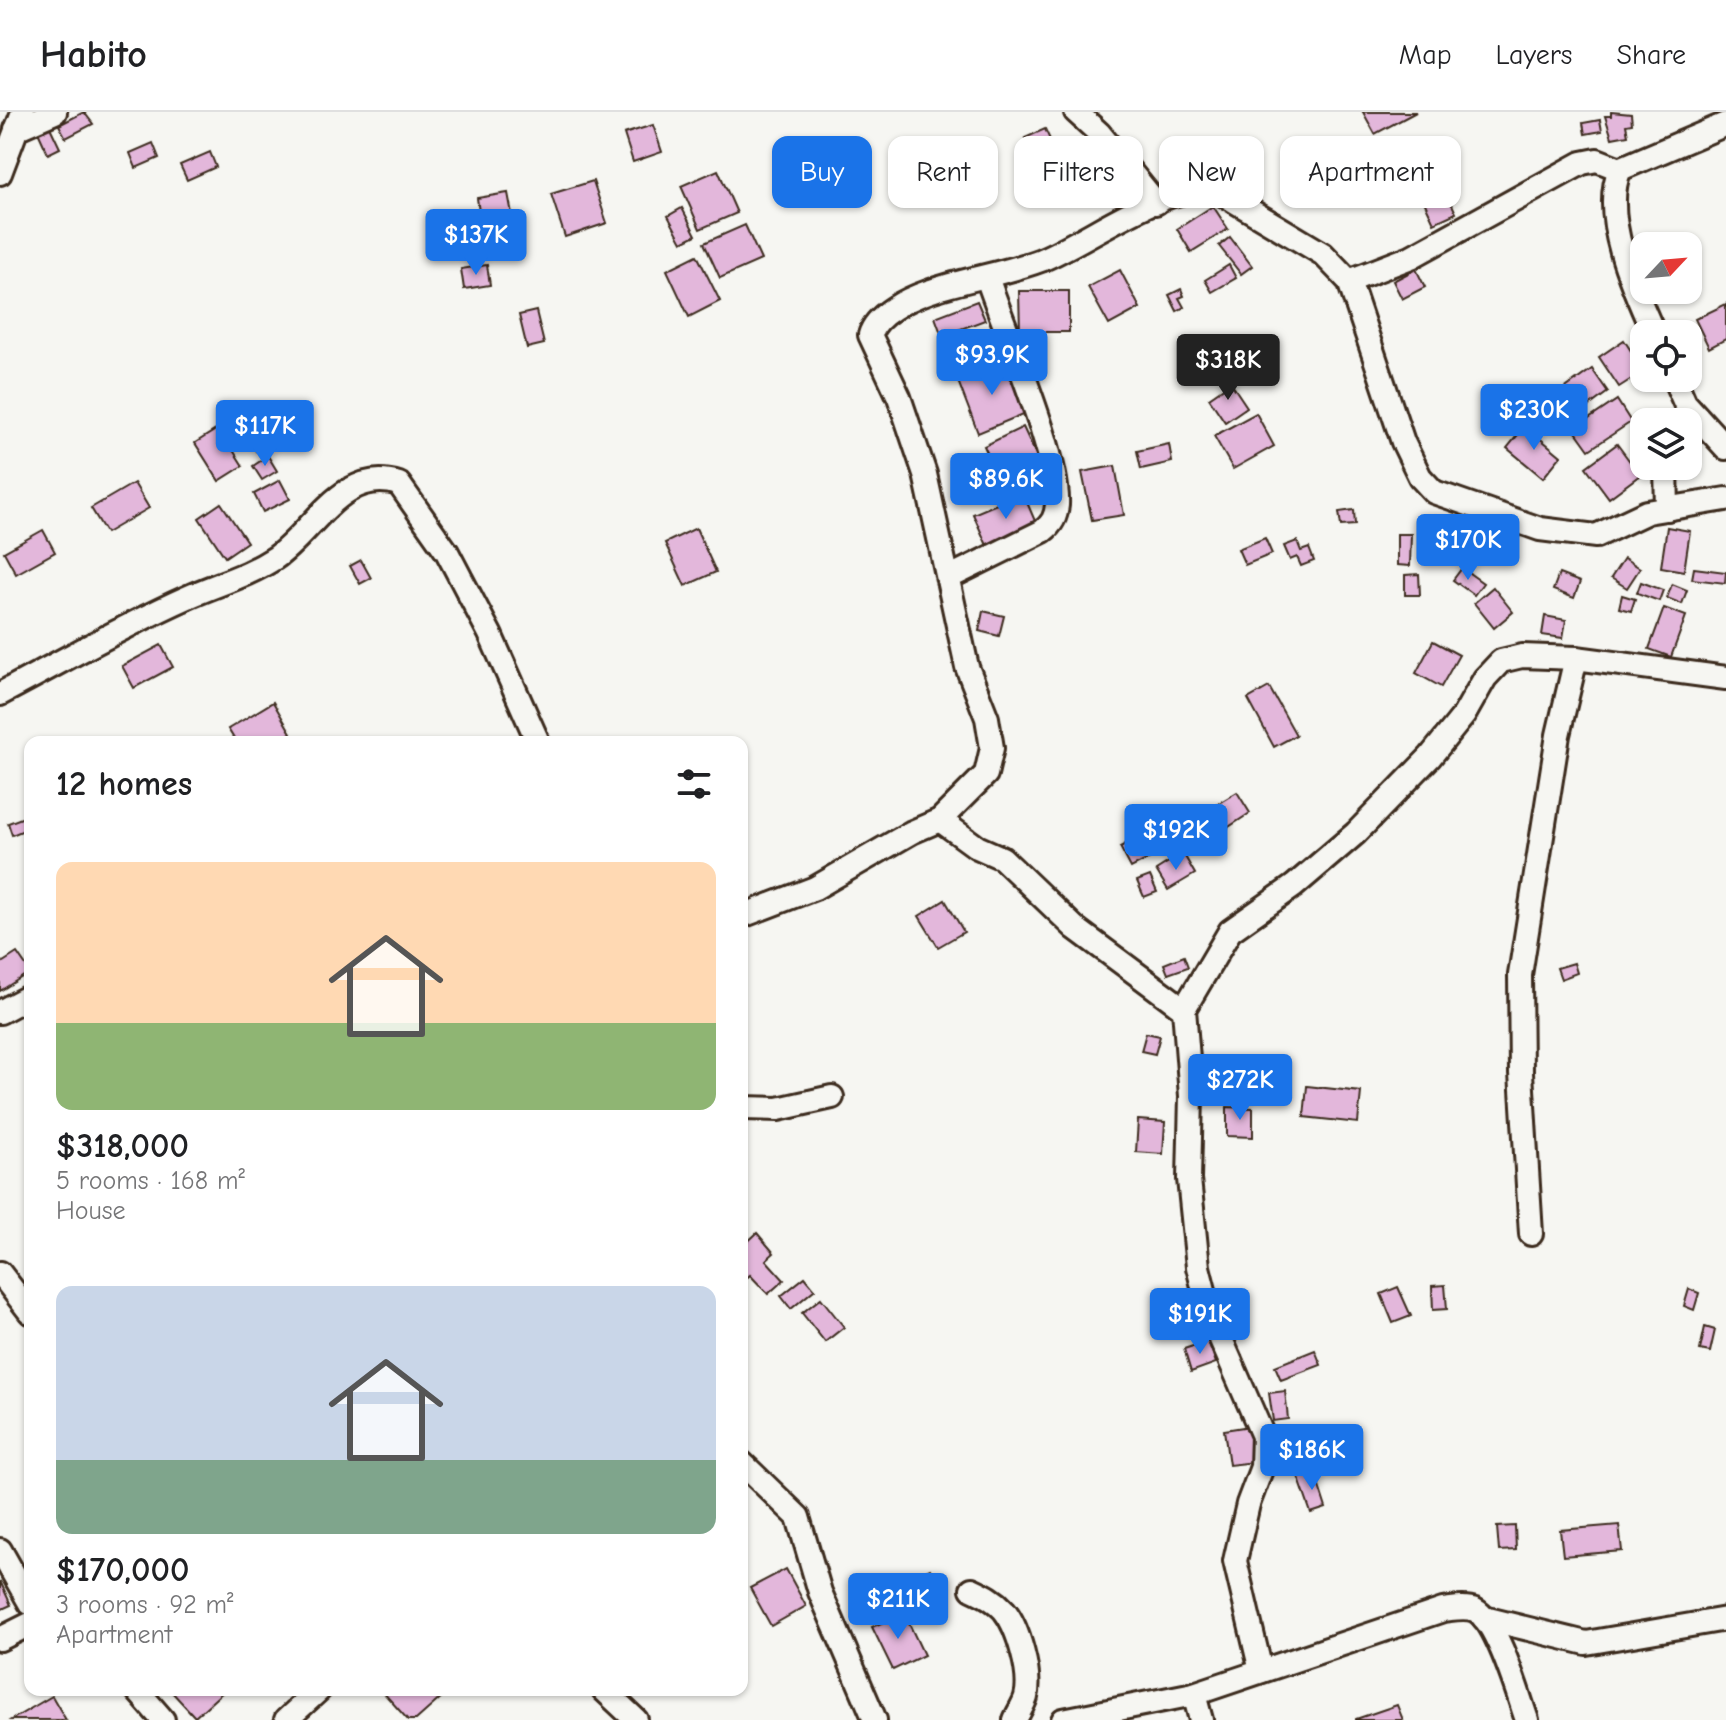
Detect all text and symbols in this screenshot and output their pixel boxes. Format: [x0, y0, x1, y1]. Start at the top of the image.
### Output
text: Habito [40, 33, 147, 77]
text: Map [1399, 39, 1452, 71]
text: Layers [1496, 39, 1572, 71]
text: Share [1616, 39, 1686, 71]
chip: Buy [772, 136, 872, 208]
chip: Rent [888, 136, 998, 208]
chip: Filters [1014, 136, 1143, 208]
chip: New [1159, 136, 1264, 208]
chip: Apartment [1280, 136, 1461, 208]
pin: $137K [420, 209, 532, 277]
text: $137K [443, 220, 509, 250]
north arrow [1630, 232, 1702, 304]
map controls [1630, 232, 1702, 480]
button: locate [1630, 320, 1702, 392]
pin: $93.9K [927, 329, 1057, 397]
pin: $318K [1172, 334, 1284, 402]
text: $93.9K [954, 340, 1030, 370]
text: $318K [1195, 345, 1261, 375]
pin: $230K [1478, 384, 1590, 452]
text: $230K [1499, 395, 1569, 425]
pin: $117K [209, 400, 321, 468]
button: layers [1630, 408, 1702, 480]
text: $117K [234, 411, 296, 441]
pin: $89.6K [941, 453, 1071, 521]
text: $89.6K [968, 464, 1044, 494]
pin: $170K [1412, 514, 1524, 582]
text: $170K [1434, 525, 1502, 555]
icon: filters [672, 762, 716, 806]
text: 12 homes [56, 764, 192, 804]
pin: $192K [1120, 804, 1232, 872]
text: $192K [1142, 815, 1210, 845]
icon: home [314, 914, 458, 1058]
pin: $272K [1184, 1054, 1296, 1122]
text: $272K [1206, 1065, 1274, 1095]
text: $318,000 [56, 1126, 189, 1166]
text: 5 rooms · 168 m² [56, 1166, 245, 1196]
text: House [56, 1196, 126, 1226]
pin: $191K [1144, 1288, 1256, 1356]
text: $191K [1168, 1299, 1232, 1329]
icon: home [314, 1338, 458, 1482]
pin: $186K [1256, 1424, 1368, 1492]
text: $186K [1278, 1435, 1346, 1465]
text: $170,000 [56, 1550, 189, 1590]
pin: $211K [842, 1573, 954, 1641]
text: $211K [866, 1584, 930, 1614]
text: 3 rooms · 92 m² [56, 1590, 234, 1620]
text: Apartment [56, 1620, 172, 1650]

